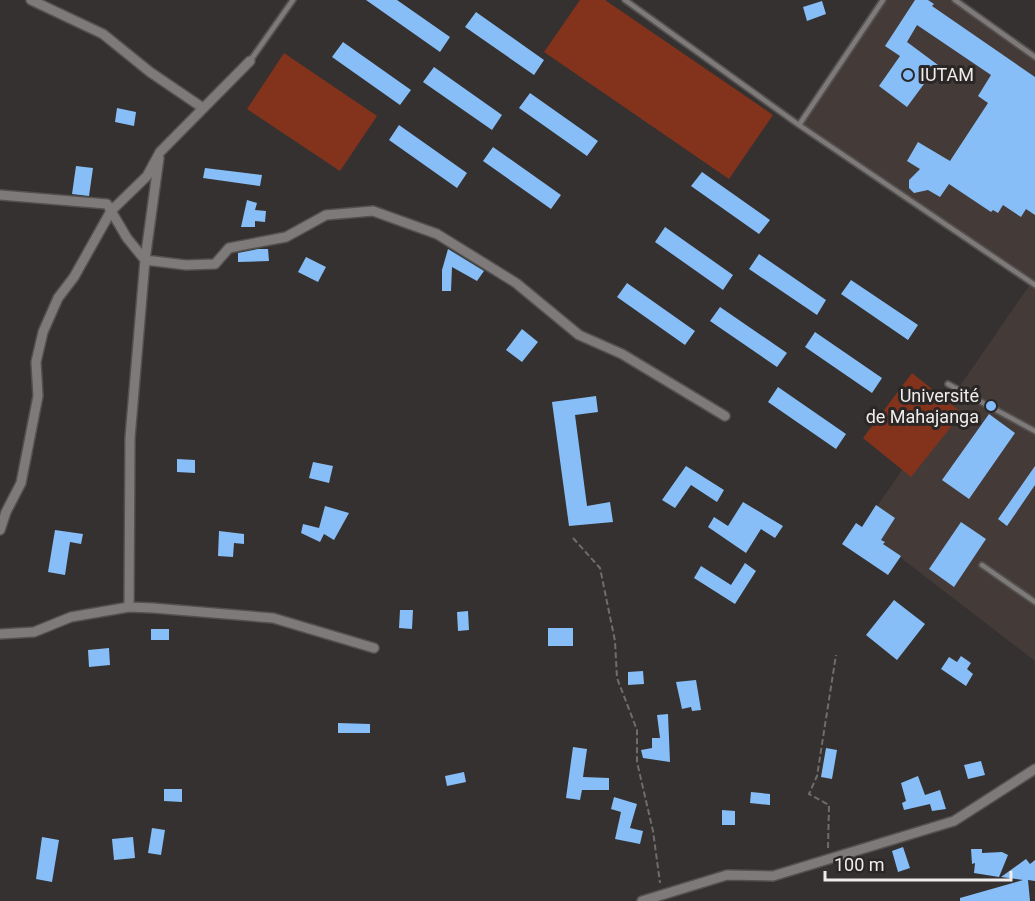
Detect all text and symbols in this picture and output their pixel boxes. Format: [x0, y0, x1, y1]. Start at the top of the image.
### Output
place label: IUTAM [920, 64, 974, 85]
marker: IUTAM [901, 68, 915, 82]
place label: Université de Mahajanga [866, 385, 979, 427]
marker: Université de Mahajanga [984, 399, 998, 413]
scale bar [825, 844, 1011, 882]
text: 100 m [834, 854, 885, 875]

